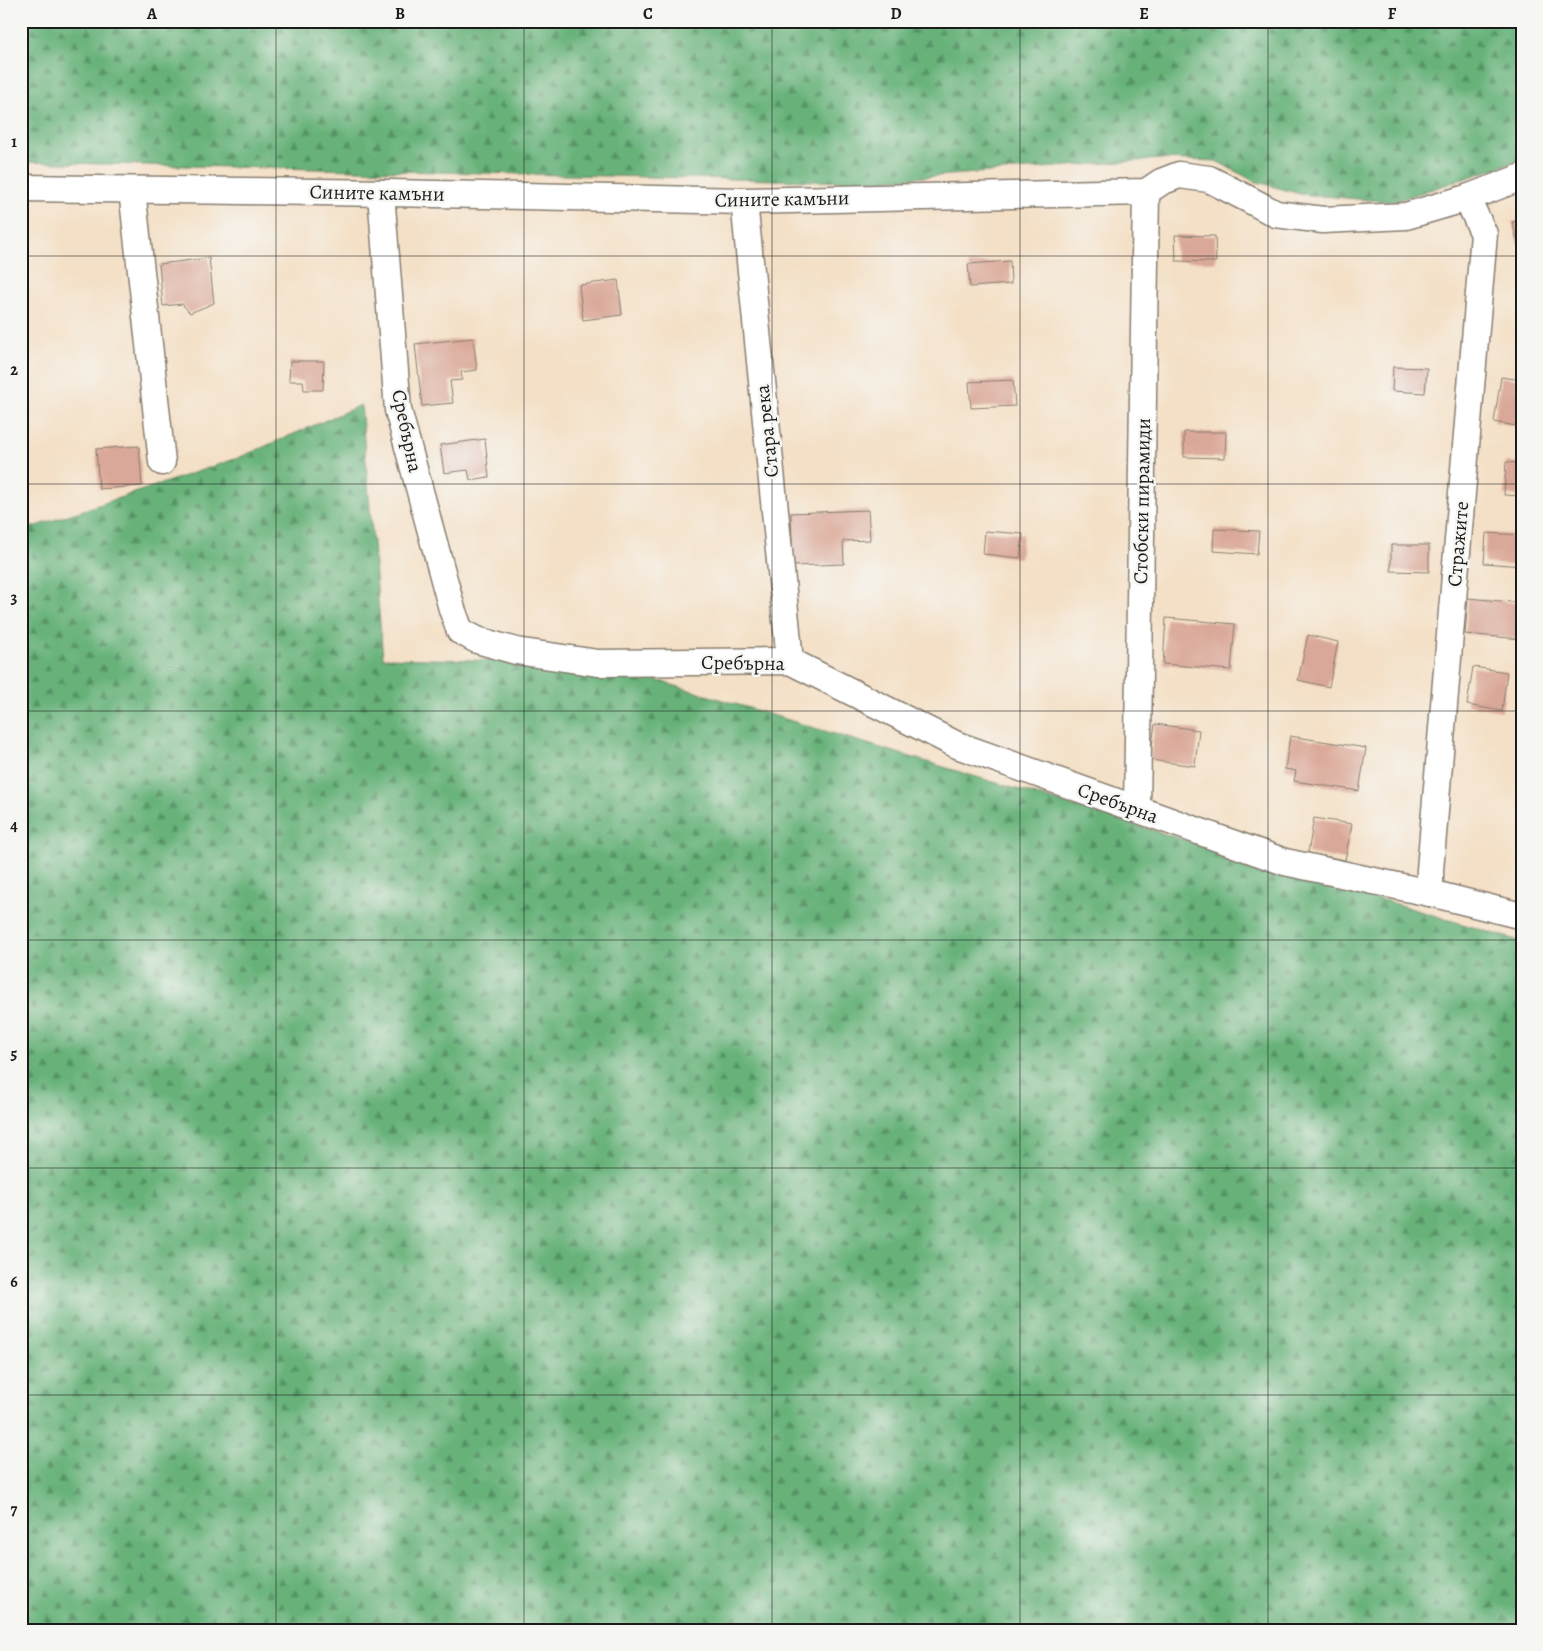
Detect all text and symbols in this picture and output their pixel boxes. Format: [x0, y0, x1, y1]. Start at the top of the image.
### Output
text: A [146, 3, 158, 25]
text: B [395, 3, 405, 25]
text: C [643, 3, 653, 25]
text: D [890, 3, 902, 25]
text: E [1139, 3, 1149, 25]
text: F [1388, 3, 1397, 25]
text: 1 [11, 131, 17, 153]
street label: Сините камъни [309, 178, 445, 208]
street label: Сините камъни [714, 184, 850, 214]
text: 2 [10, 359, 18, 381]
street label: Стара река [749, 382, 785, 479]
street label: Сребърна [385, 387, 429, 476]
street label: Стобски пирамиди [1127, 418, 1157, 584]
street label: Стражите [1441, 500, 1475, 588]
text: 3 [11, 587, 18, 609]
street label: Сребърна [701, 649, 786, 677]
street label: Сребърна [1074, 776, 1163, 830]
text: 4 [10, 815, 18, 837]
text: 5 [11, 1043, 18, 1065]
text: 6 [10, 1271, 18, 1293]
text: 7 [11, 1499, 18, 1521]

